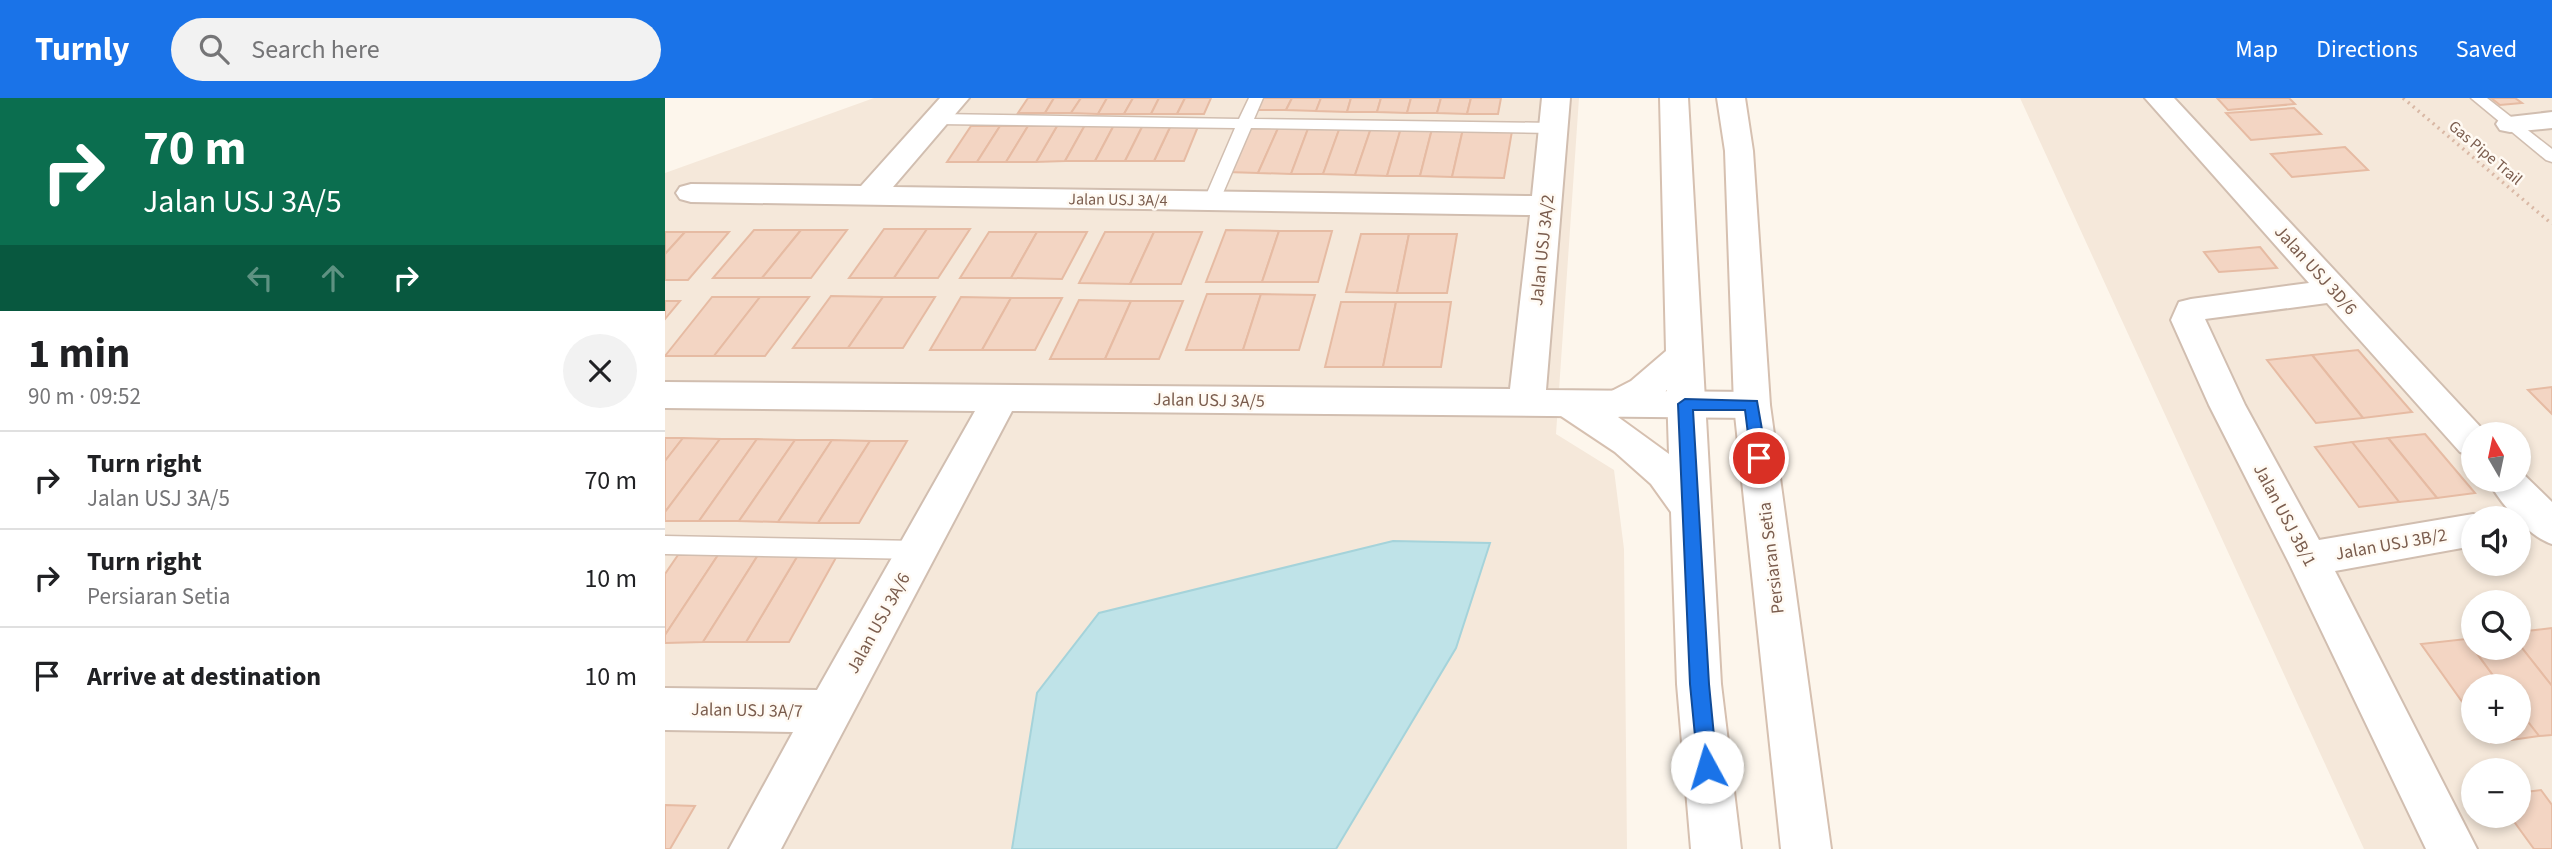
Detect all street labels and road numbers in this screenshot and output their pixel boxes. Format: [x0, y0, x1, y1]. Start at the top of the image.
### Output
street label: Gas Pipe Trail [2444, 115, 2527, 190]
street label: Jalan USJ 3A/4 [1068, 188, 1168, 212]
street label: Jalan USJ 3A/2 [1524, 193, 1561, 307]
street label: Jalan USJ 3D/6 [2269, 220, 2363, 321]
street label: Jalan USJ 3A/5 [1153, 387, 1265, 414]
street label: Jalan USJ 3B/1 [2247, 460, 2322, 571]
street label: Persiaran Setia [1752, 501, 1791, 615]
street label: Jalan USJ 3B/2 [2333, 522, 2449, 567]
street label: Jalan USJ 3A/6 [840, 568, 916, 678]
street label: Jalan USJ 3A/7 [691, 697, 803, 724]

